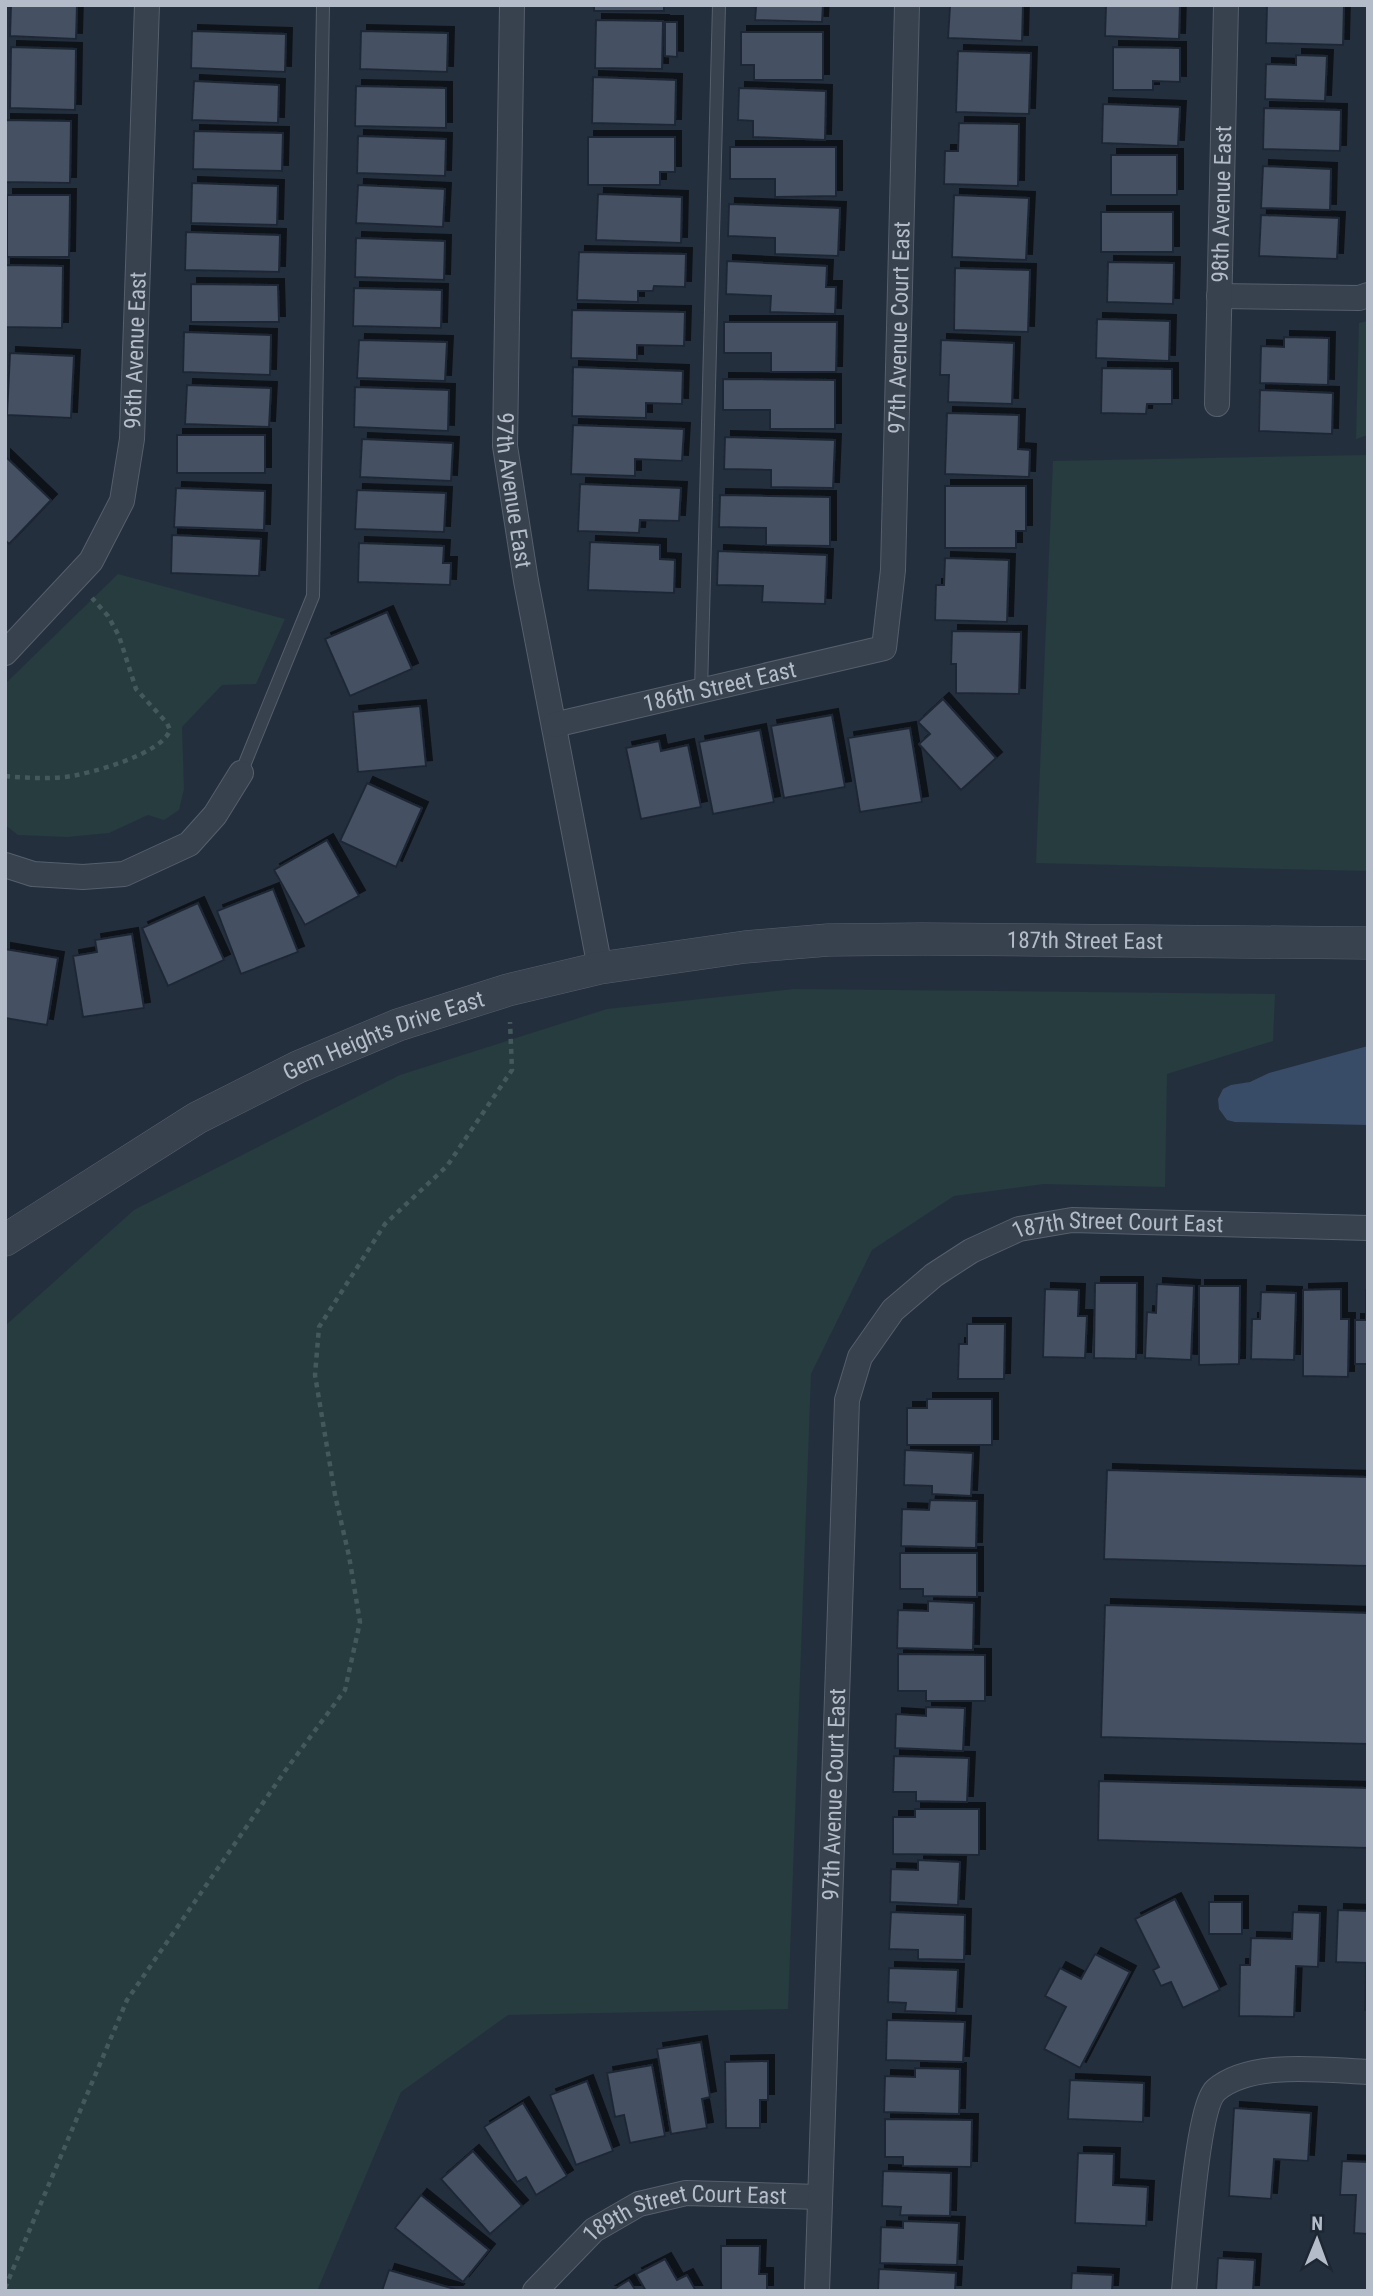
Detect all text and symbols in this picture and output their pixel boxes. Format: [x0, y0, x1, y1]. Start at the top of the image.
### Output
street label: 98th Avenue East [1206, 125, 1237, 283]
street label: 97th Avenue Court East [883, 221, 915, 434]
street label: 96th Avenue East [119, 271, 151, 429]
street label: 97th Avenue East [491, 412, 537, 570]
street label: 186th Street East [640, 655, 799, 717]
street label: 187th Street East [1007, 926, 1163, 955]
street label: Gem Heights Drive East [278, 985, 487, 1086]
street label: 187th Street Court East [1007, 1206, 1224, 1244]
street label: 97th Avenue Court East [817, 1688, 851, 1901]
street label: 189th Street Court East [577, 2180, 787, 2247]
north arrow [1282, 2205, 1352, 2275]
text: N [1311, 2212, 1323, 2235]

